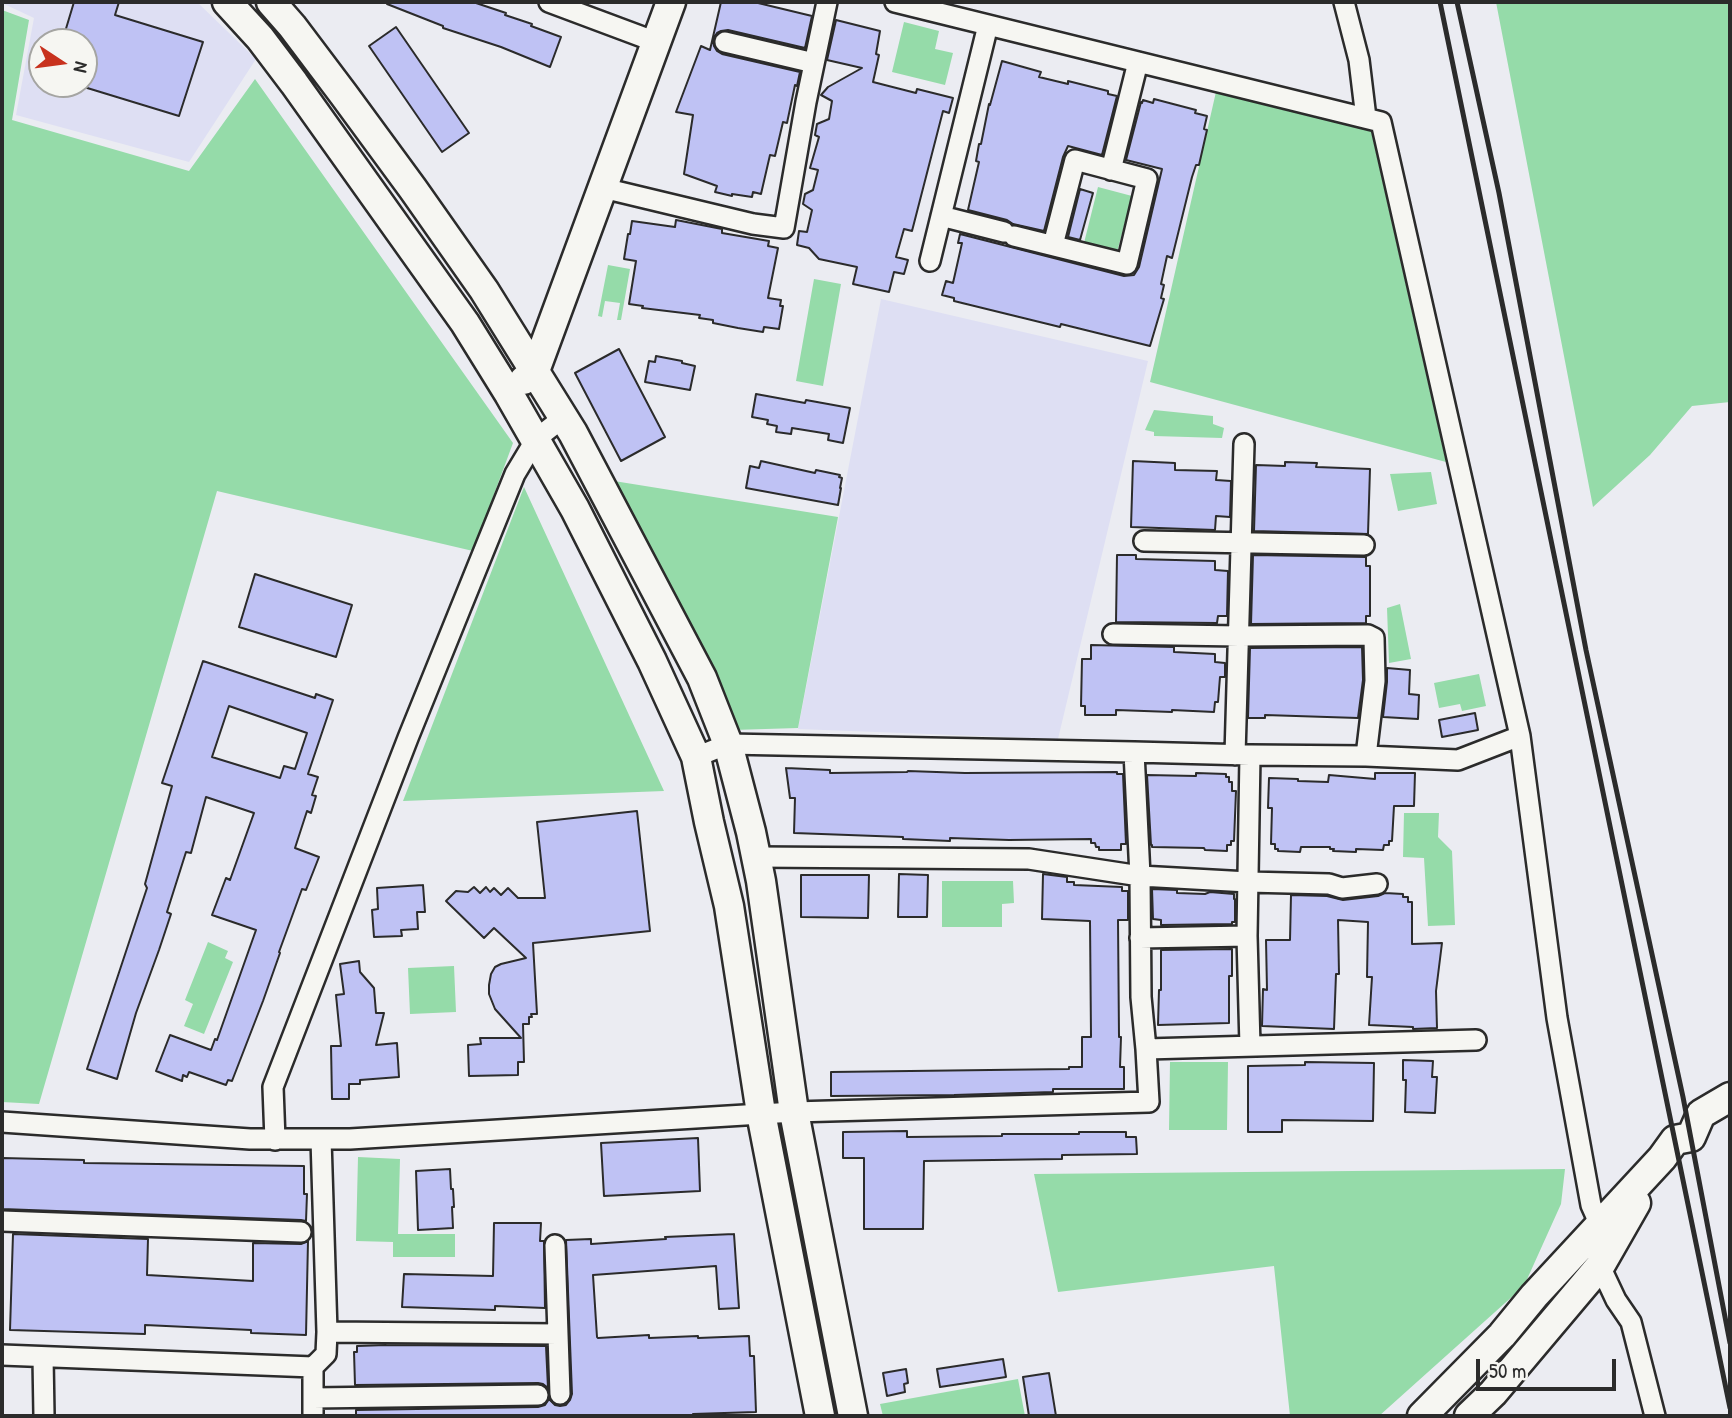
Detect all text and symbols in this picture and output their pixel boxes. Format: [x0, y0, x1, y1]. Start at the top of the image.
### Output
north arrow [28, 28, 98, 98]
text: N [68, 59, 95, 75]
scale bar [1480, 1344, 1620, 1388]
text: 50 m [1489, 1356, 1526, 1385]

